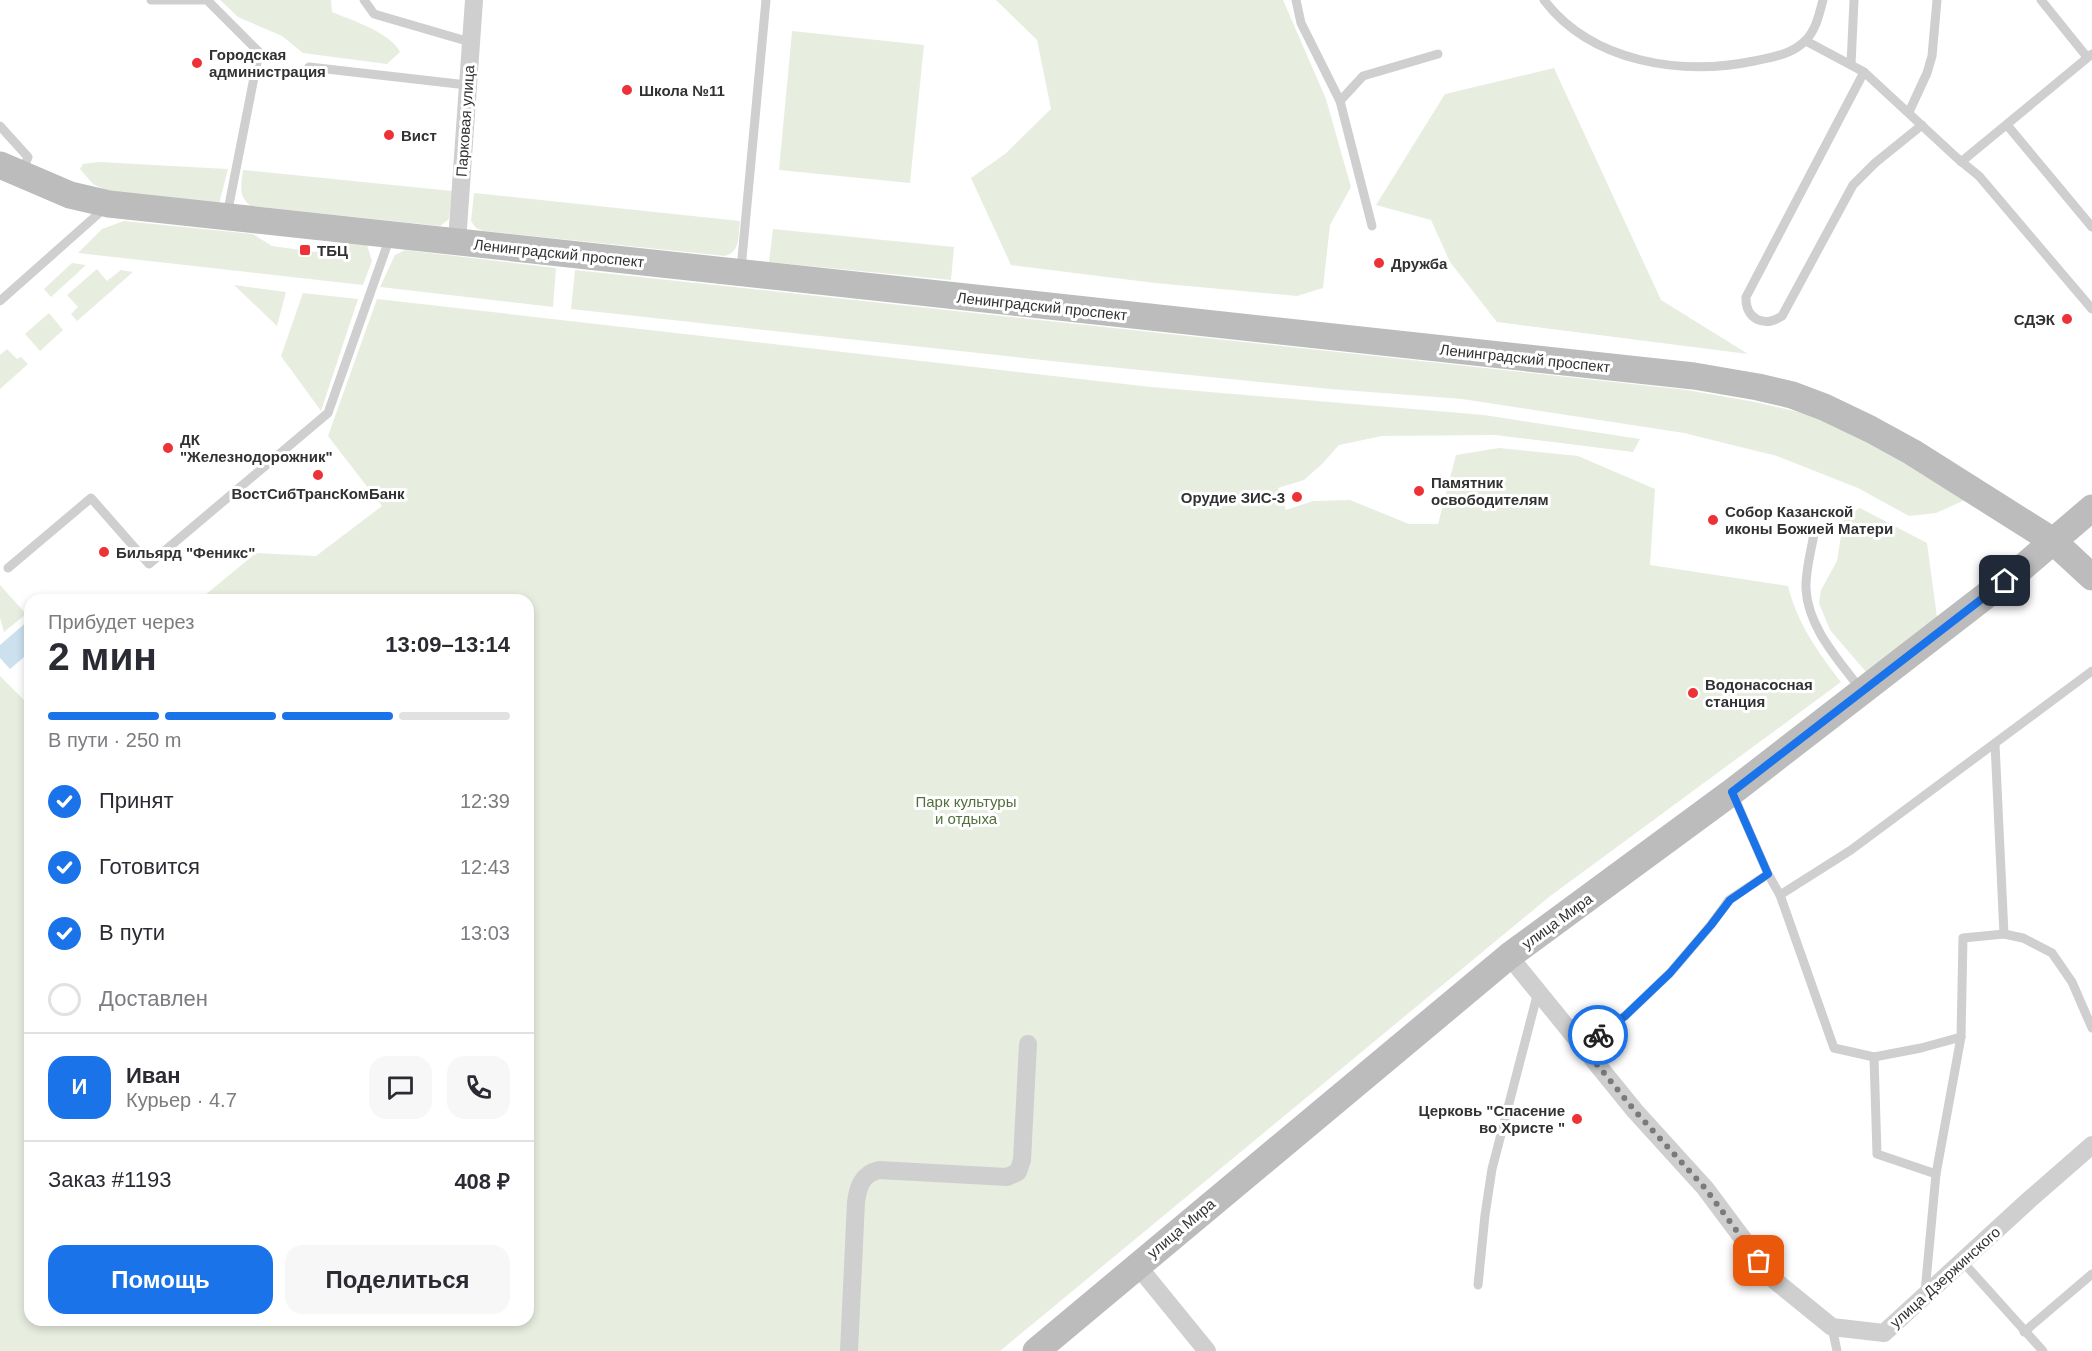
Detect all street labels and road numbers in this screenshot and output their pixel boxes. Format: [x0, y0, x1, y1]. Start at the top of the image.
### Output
street label: Парковая улица [453, 64, 477, 178]
street label: Ленинградский проспект [473, 236, 645, 270]
street label: Ленинградский проспект [956, 289, 1128, 323]
street label: Ленинградский проспект [1439, 341, 1611, 375]
street label: улица Мира [1518, 889, 1596, 952]
street label: улица Мира [1144, 1194, 1219, 1261]
street label: улица Дзержинского [1886, 1223, 2004, 1331]

